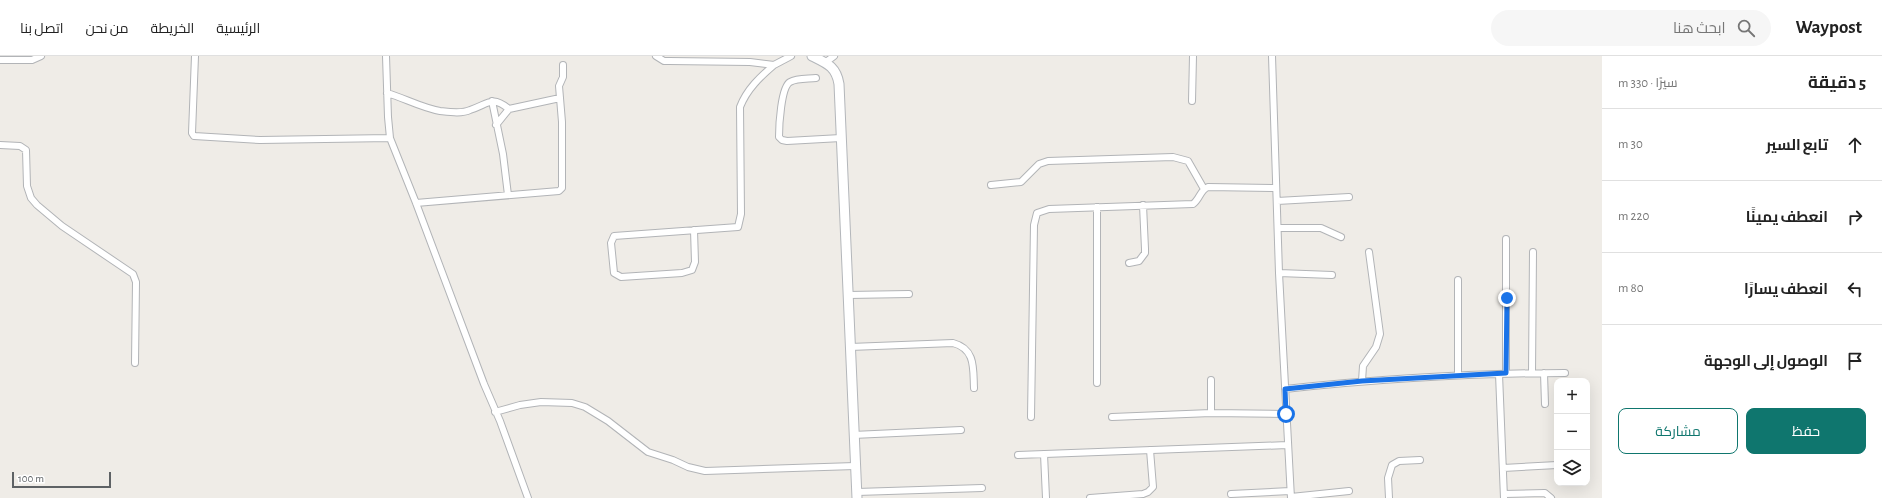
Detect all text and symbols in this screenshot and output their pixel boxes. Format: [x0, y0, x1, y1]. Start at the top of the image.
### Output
search box [1491, 10, 1771, 46]
icon: search [1735, 17, 1757, 39]
text: Waypost [1795, 18, 1862, 37]
text: ابحث هنا [1673, 21, 1725, 36]
text: اتصل بنا [20, 22, 64, 36]
text: من نحن [86, 22, 129, 36]
text: الخريطة [151, 22, 194, 36]
text: الرئيسية [216, 22, 260, 36]
text: 5 دقيقة [1808, 74, 1866, 91]
text: سيرًا · 330 m [1618, 77, 1677, 90]
icon: ahead [1844, 134, 1866, 156]
text: 30 m [1618, 138, 1643, 151]
text: تابع السير [1766, 138, 1828, 153]
icon: right [1844, 206, 1866, 228]
text: 220 m [1618, 210, 1649, 223]
text: انعطف يمينًا [1746, 210, 1828, 225]
icon: left [1844, 278, 1866, 300]
text: 80 m [1618, 282, 1644, 295]
text: انعطف يسارًا [1744, 282, 1828, 297]
route end [1498, 289, 1516, 307]
icon: arrive [1844, 350, 1866, 372]
text: الوصول إلى الوجهة [1704, 354, 1828, 369]
map controls [1554, 378, 1590, 486]
button: + [1554, 378, 1590, 414]
route start [1277, 405, 1295, 423]
button: مشاركة [1618, 408, 1738, 454]
button: حفظ [1746, 408, 1866, 454]
button: − [1554, 414, 1590, 450]
button: layers [1554, 450, 1590, 486]
scale bar [12, 470, 111, 489]
text: 100 m [18, 473, 44, 484]

